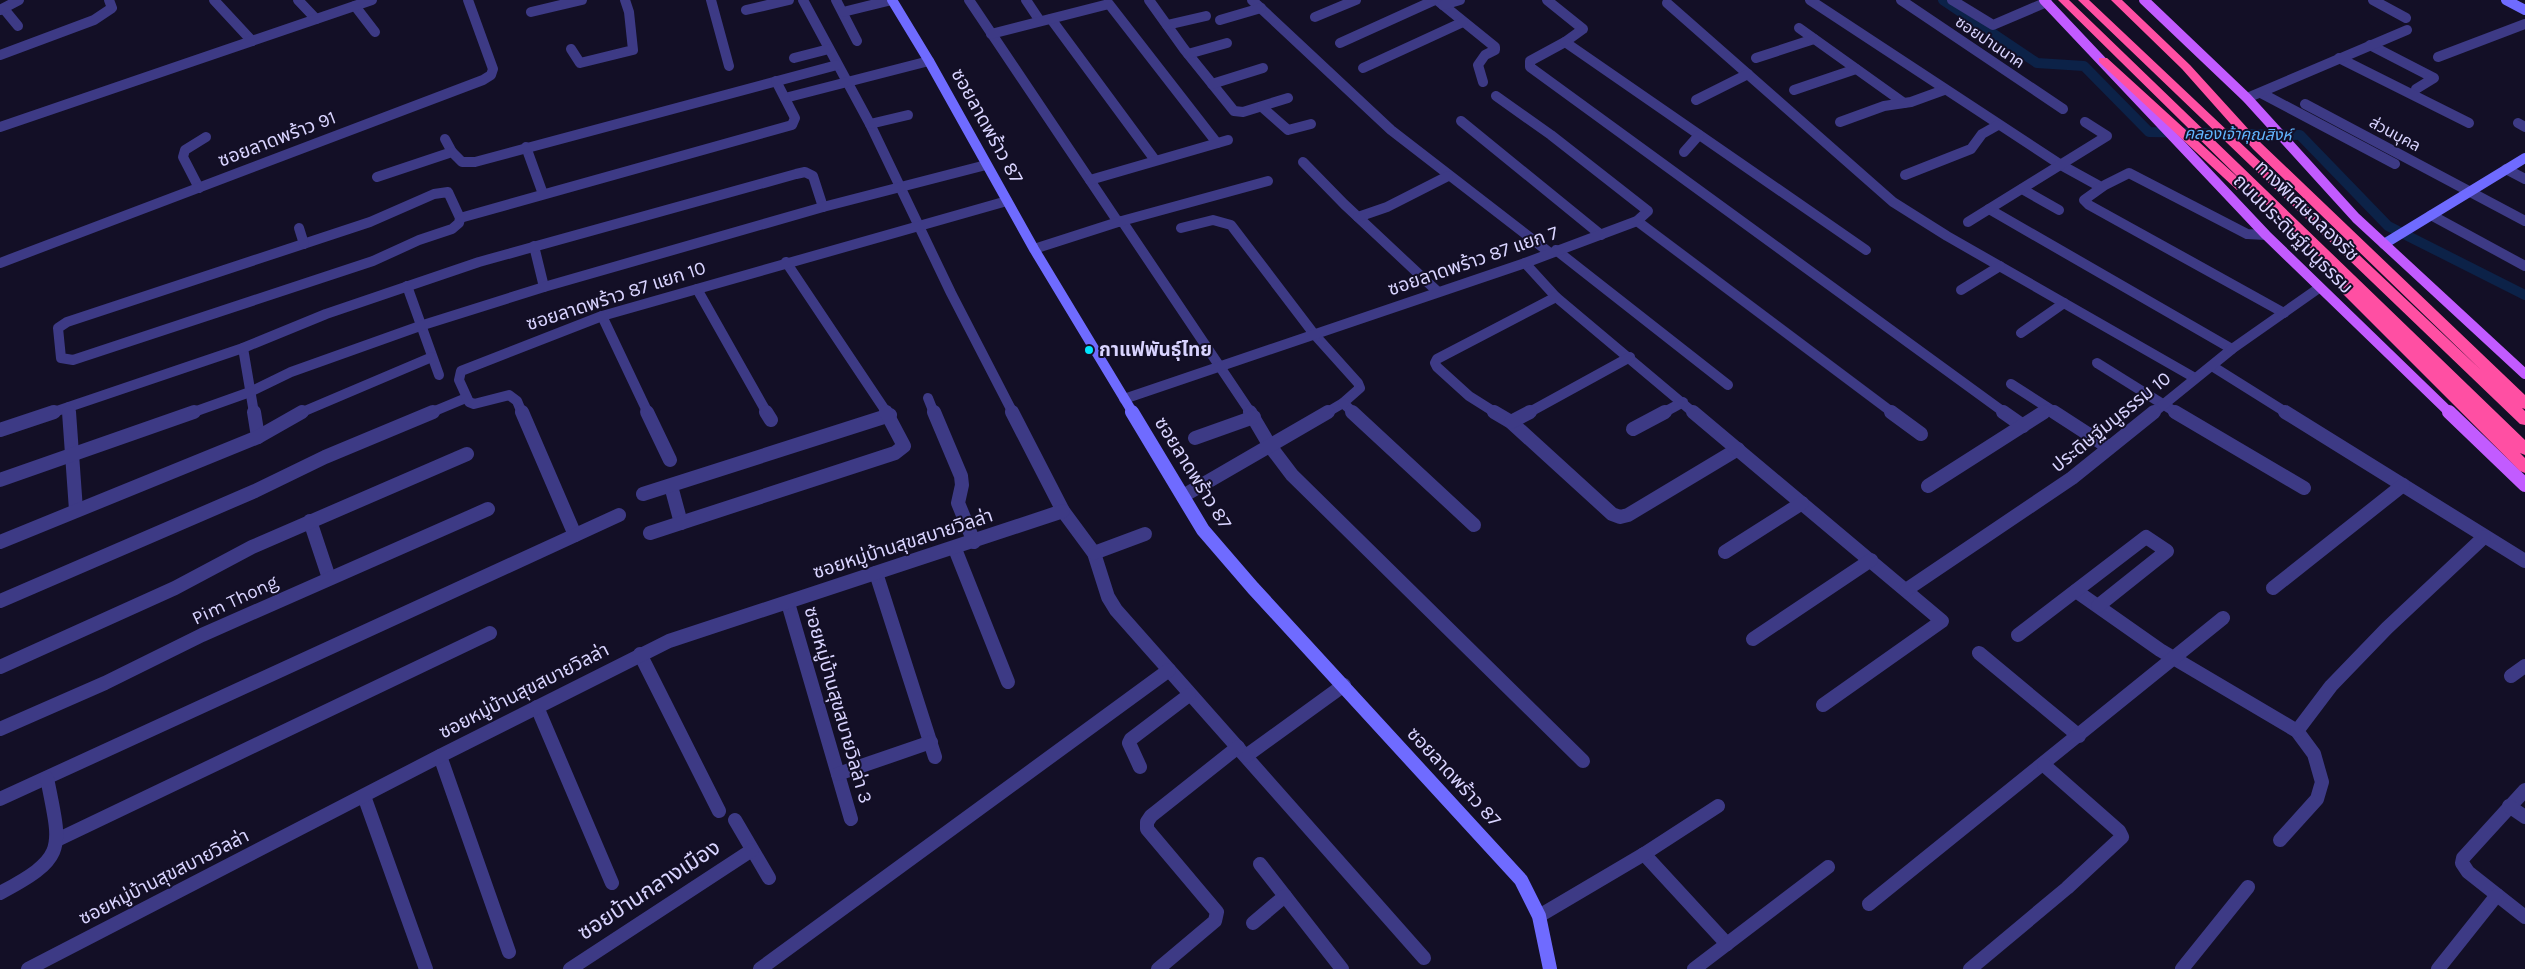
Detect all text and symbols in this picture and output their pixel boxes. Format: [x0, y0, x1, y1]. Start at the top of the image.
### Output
street label: ซอยปานนาค [1952, 12, 2028, 72]
street label: ซอยลาดพร้าว 87 [946, 64, 1028, 187]
street label: ซอยลาดพร้าว 91 [215, 106, 339, 172]
street label: ส่วนบุคล [2366, 113, 2424, 155]
water label: คลองเจ้าคุณสิงห์ [2184, 124, 2295, 145]
street label: ทางพิเศษฉลองรัช [2251, 156, 2363, 266]
street label: ถนนประดิษฐ์มนูธรรม [2228, 170, 2357, 299]
street label: ซอยลาดพร้าว 87 แยก 7 [1385, 221, 1561, 300]
street label: ซอยลาดพร้าว 87 แยก 10 [523, 256, 708, 335]
place label: กาแฟพันธ์ุไทย [1099, 339, 1212, 361]
marker: กาแฟพันธ์ุไทย [1083, 344, 1095, 356]
street label: ประดิษฐ์มนูธรรม 10 [2047, 367, 2176, 478]
street label: ซอยลาดพร้าว 87 [1150, 413, 1237, 533]
street label: ซอยหมู่บ้านสุขสบายวิลล่า [810, 504, 996, 584]
street label: Pim Thong [189, 570, 282, 629]
street label: ซอยหมู่บ้านสุขสบายวิลล่า 3 [798, 604, 878, 806]
street label: ซอยหมู่บ้านสุขสบายวิลล่า [435, 638, 613, 744]
street label: ซอยลาดพร้าว 87 [1402, 722, 1506, 831]
street label: ซอยหมู่บ้านสุขสบายวิลล่า [75, 824, 253, 930]
street label: ซอยบ้านกลางเมือง [573, 834, 725, 946]

